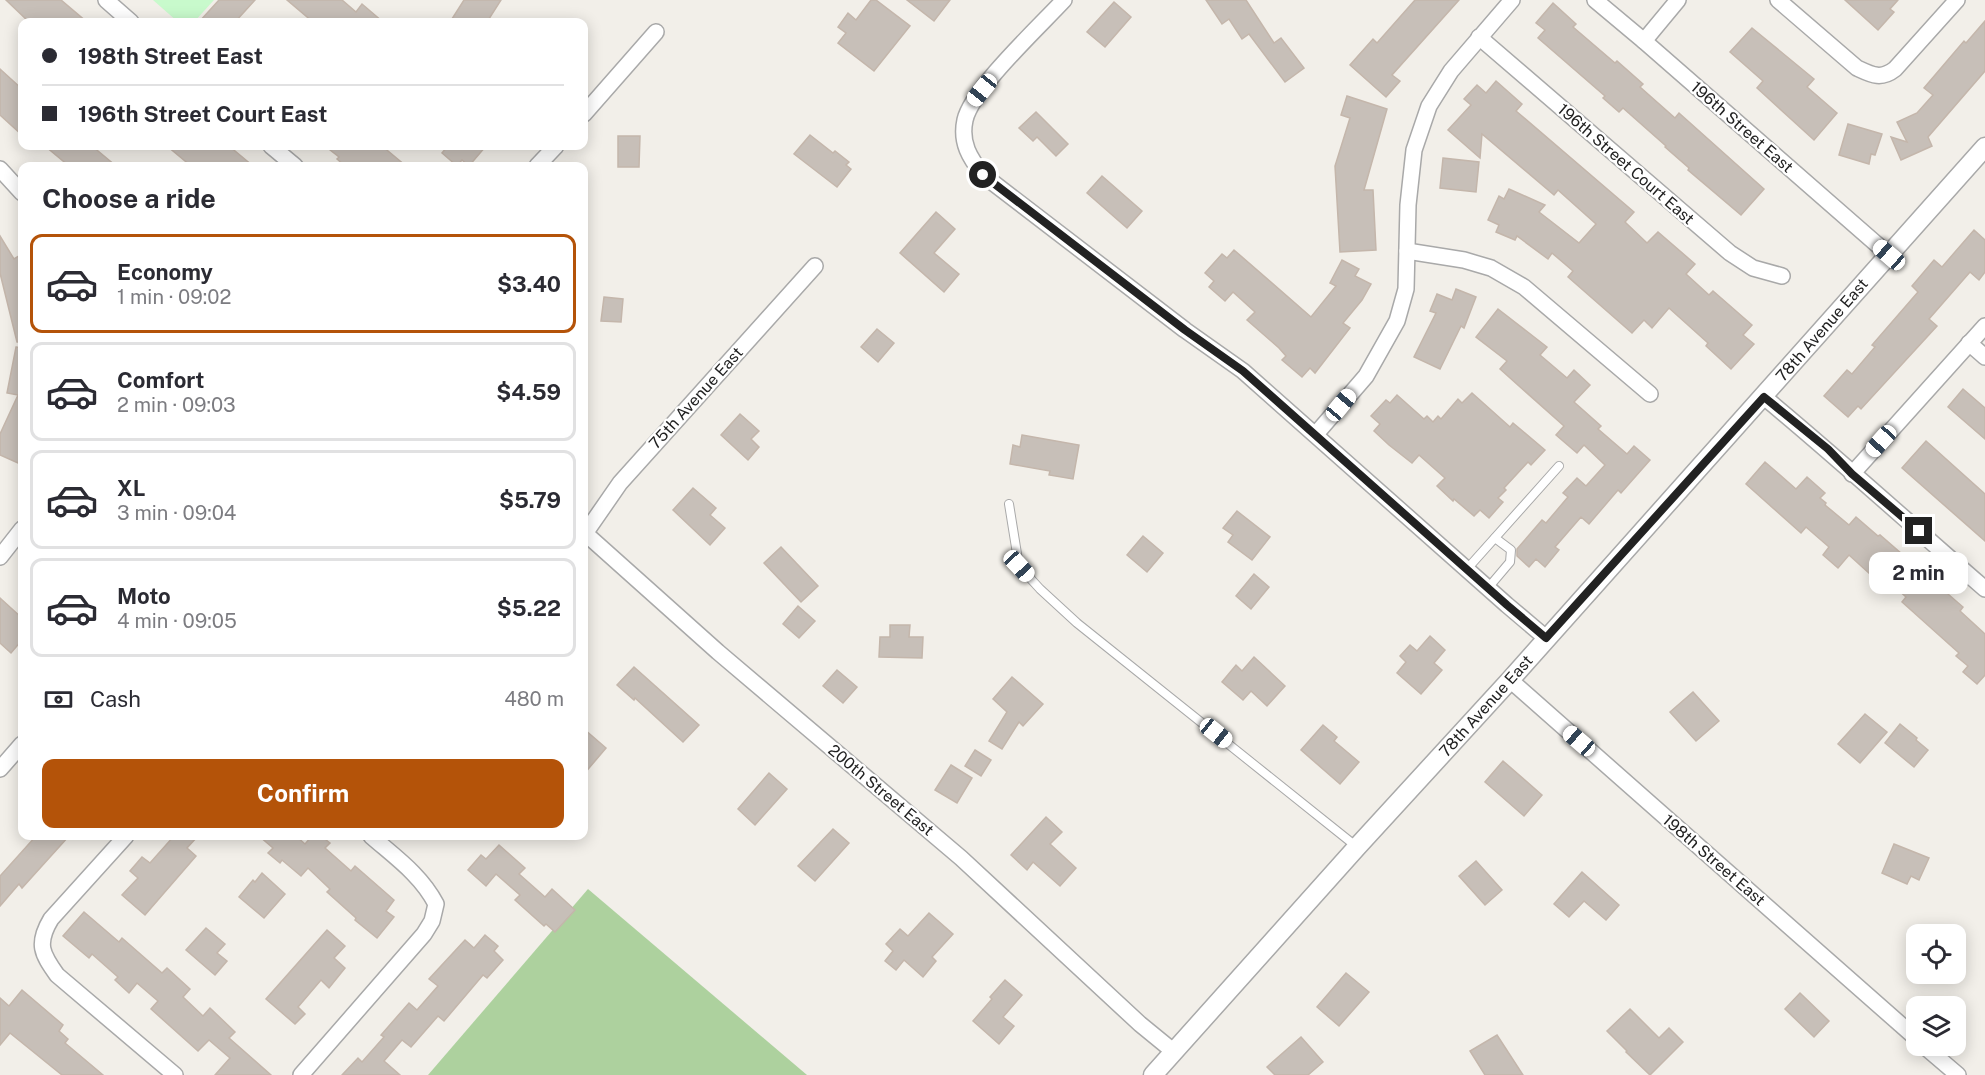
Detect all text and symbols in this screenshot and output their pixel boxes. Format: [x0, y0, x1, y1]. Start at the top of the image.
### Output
text: 198th Street East [78, 43, 263, 69]
car [964, 70, 1000, 110]
street label: 196th Street East [1687, 77, 1797, 177]
street label: 196th Street Court East [1554, 100, 1698, 228]
text: 196th Street Court East [78, 101, 327, 127]
route start [969, 161, 996, 188]
text: Choose a ride [42, 182, 216, 214]
car [1870, 236, 1908, 274]
icon: car [45, 257, 99, 311]
text: Economy [117, 259, 213, 285]
text: $3.40 [497, 271, 561, 297]
street label: 78th Avenue East [1772, 275, 1872, 385]
text: 1 min · 09:02 [117, 285, 231, 309]
street label: 75th Avenue East [645, 343, 747, 453]
icon: car [45, 365, 99, 419]
text: Comfort [117, 367, 204, 393]
text: $4.59 [496, 379, 561, 405]
car [1323, 385, 1359, 425]
text: 2 min · 09:03 [117, 393, 236, 417]
car [1862, 422, 1900, 460]
icon: car [45, 473, 99, 527]
text: XL [117, 475, 145, 501]
text: $5.79 [499, 487, 561, 513]
text: 3 min · 09:04 [117, 501, 236, 525]
route end [1905, 517, 1932, 544]
car [1000, 547, 1038, 585]
callout: 2 min [1870, 552, 1968, 594]
text: 2 min [1892, 561, 1945, 585]
icon: car [45, 581, 99, 635]
text: Moto [117, 583, 171, 609]
text: $5.22 [497, 595, 561, 621]
text: 4 min · 09:05 [117, 609, 237, 633]
street label: 78th Avenue East [1435, 651, 1537, 761]
icon: cash [42, 683, 75, 716]
text: Cash [90, 686, 141, 712]
text: 480 m [504, 687, 564, 711]
car [1196, 715, 1236, 751]
car [1560, 722, 1598, 760]
street label: 200th Street East [824, 740, 938, 840]
button: Confirm [42, 759, 564, 828]
street label: 198th Street East [1659, 810, 1769, 910]
map controls [1906, 924, 1966, 1056]
button: locate [1906, 924, 1966, 984]
button: layers [1906, 996, 1966, 1056]

